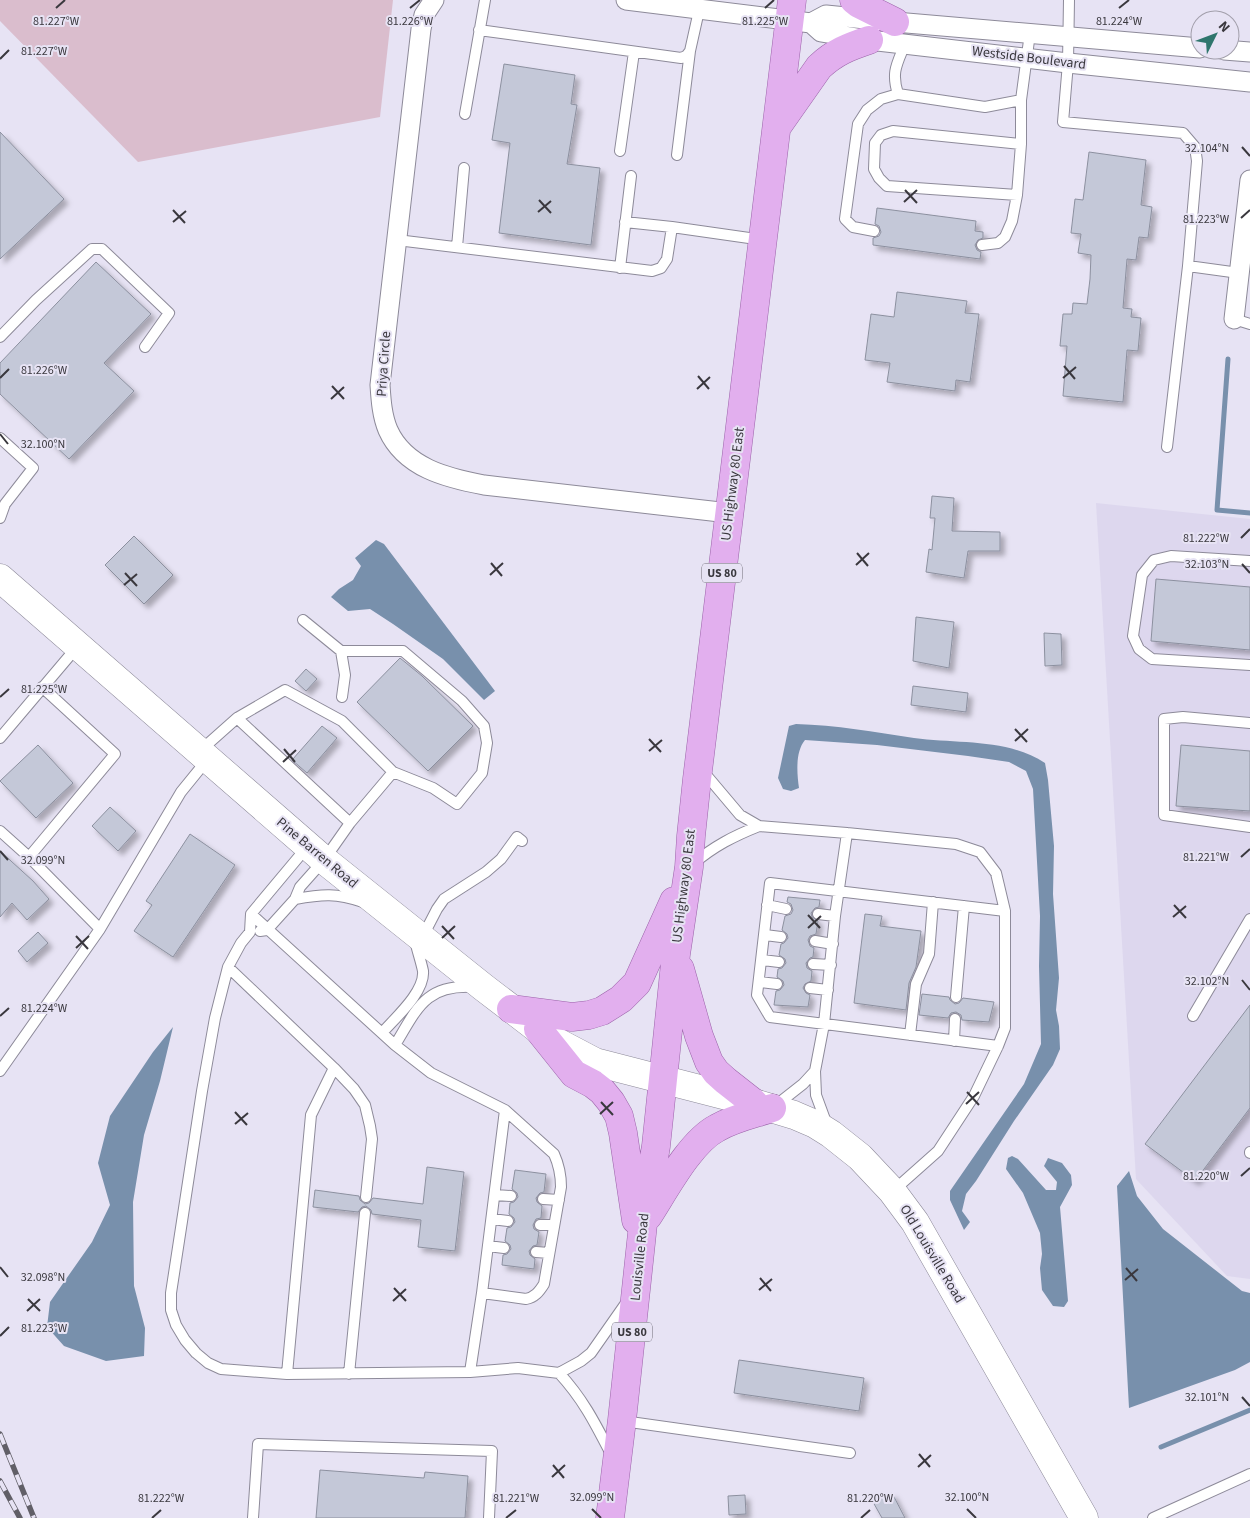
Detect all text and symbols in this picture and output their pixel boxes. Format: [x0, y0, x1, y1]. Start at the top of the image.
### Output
north arrow [1190, 10, 1240, 60]
text: 81.227°W [33, 13, 80, 30]
text: 81.226°W [387, 13, 434, 30]
text: 81.225°W [742, 13, 789, 30]
text: 81.224°W [1096, 13, 1143, 30]
text: N [1213, 17, 1234, 37]
street label: Westside Boulevard [971, 41, 1087, 75]
text: 81.227°W [21, 43, 68, 60]
text: 32.104°N [1185, 140, 1229, 157]
text: 81.223°W [1183, 211, 1230, 228]
street label: Priya Circle [372, 331, 396, 397]
text: 81.226°W [21, 362, 68, 379]
street label: US Highway 80 East [716, 426, 750, 542]
text: 32.100°N [21, 436, 65, 453]
text: 81.222°W [1183, 530, 1230, 547]
text: 32.103°N [1185, 556, 1229, 573]
road number: US 80 [702, 564, 742, 582]
text: 81.225°W [21, 681, 68, 698]
street label: Pine Barren Road [272, 813, 362, 893]
street label: US Highway 80 East [667, 828, 701, 944]
text: 81.221°W [1183, 849, 1230, 866]
text: 32.099°N [21, 852, 65, 869]
text: 32.102°N [1185, 973, 1229, 990]
text: 81.224°W [21, 1000, 68, 1017]
text: 81.220°W [1183, 1168, 1230, 1185]
street label: Old Louisville Road [895, 1201, 969, 1307]
street label: Louisville Road [625, 1212, 655, 1302]
text: 32.098°N [21, 1269, 65, 1286]
text: 81.223°W [21, 1320, 68, 1337]
road number: US 80 [612, 1322, 652, 1341]
text: 32.101°N [1185, 1389, 1229, 1406]
text: 32.099°N [570, 1489, 614, 1506]
text: 32.100°N [945, 1489, 989, 1506]
text: 81.222°W [138, 1490, 185, 1507]
text: 81.221°W [493, 1490, 540, 1507]
text: 81.220°W [847, 1490, 894, 1507]

